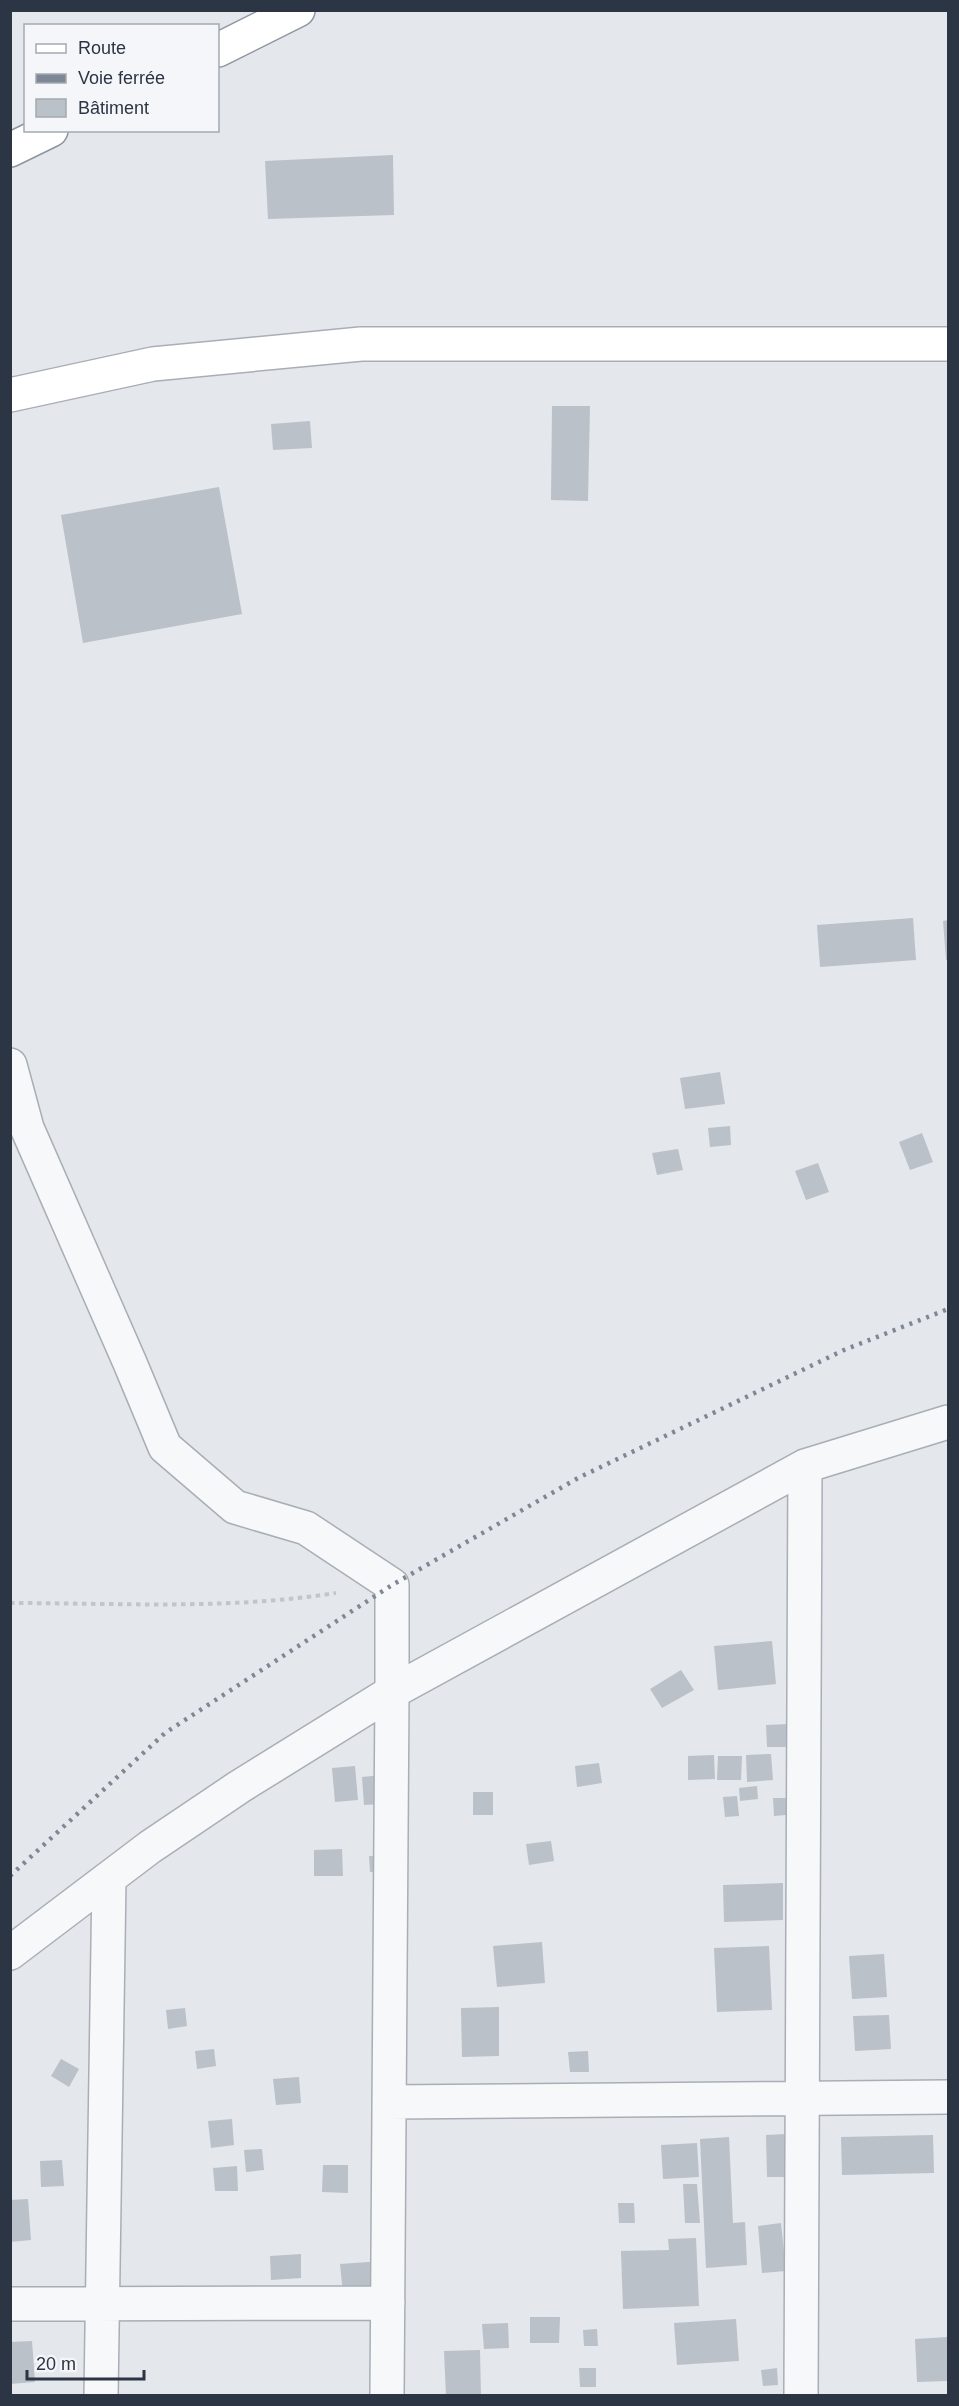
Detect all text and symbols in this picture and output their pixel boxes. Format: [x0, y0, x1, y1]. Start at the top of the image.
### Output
legend [24, 24, 219, 132]
text: Route [78, 38, 126, 58]
text: Voie ferrée [78, 68, 165, 88]
text: Bâtiment [78, 98, 149, 118]
scale bar [27, 2343, 144, 2381]
text: 20 m [36, 2354, 76, 2374]

